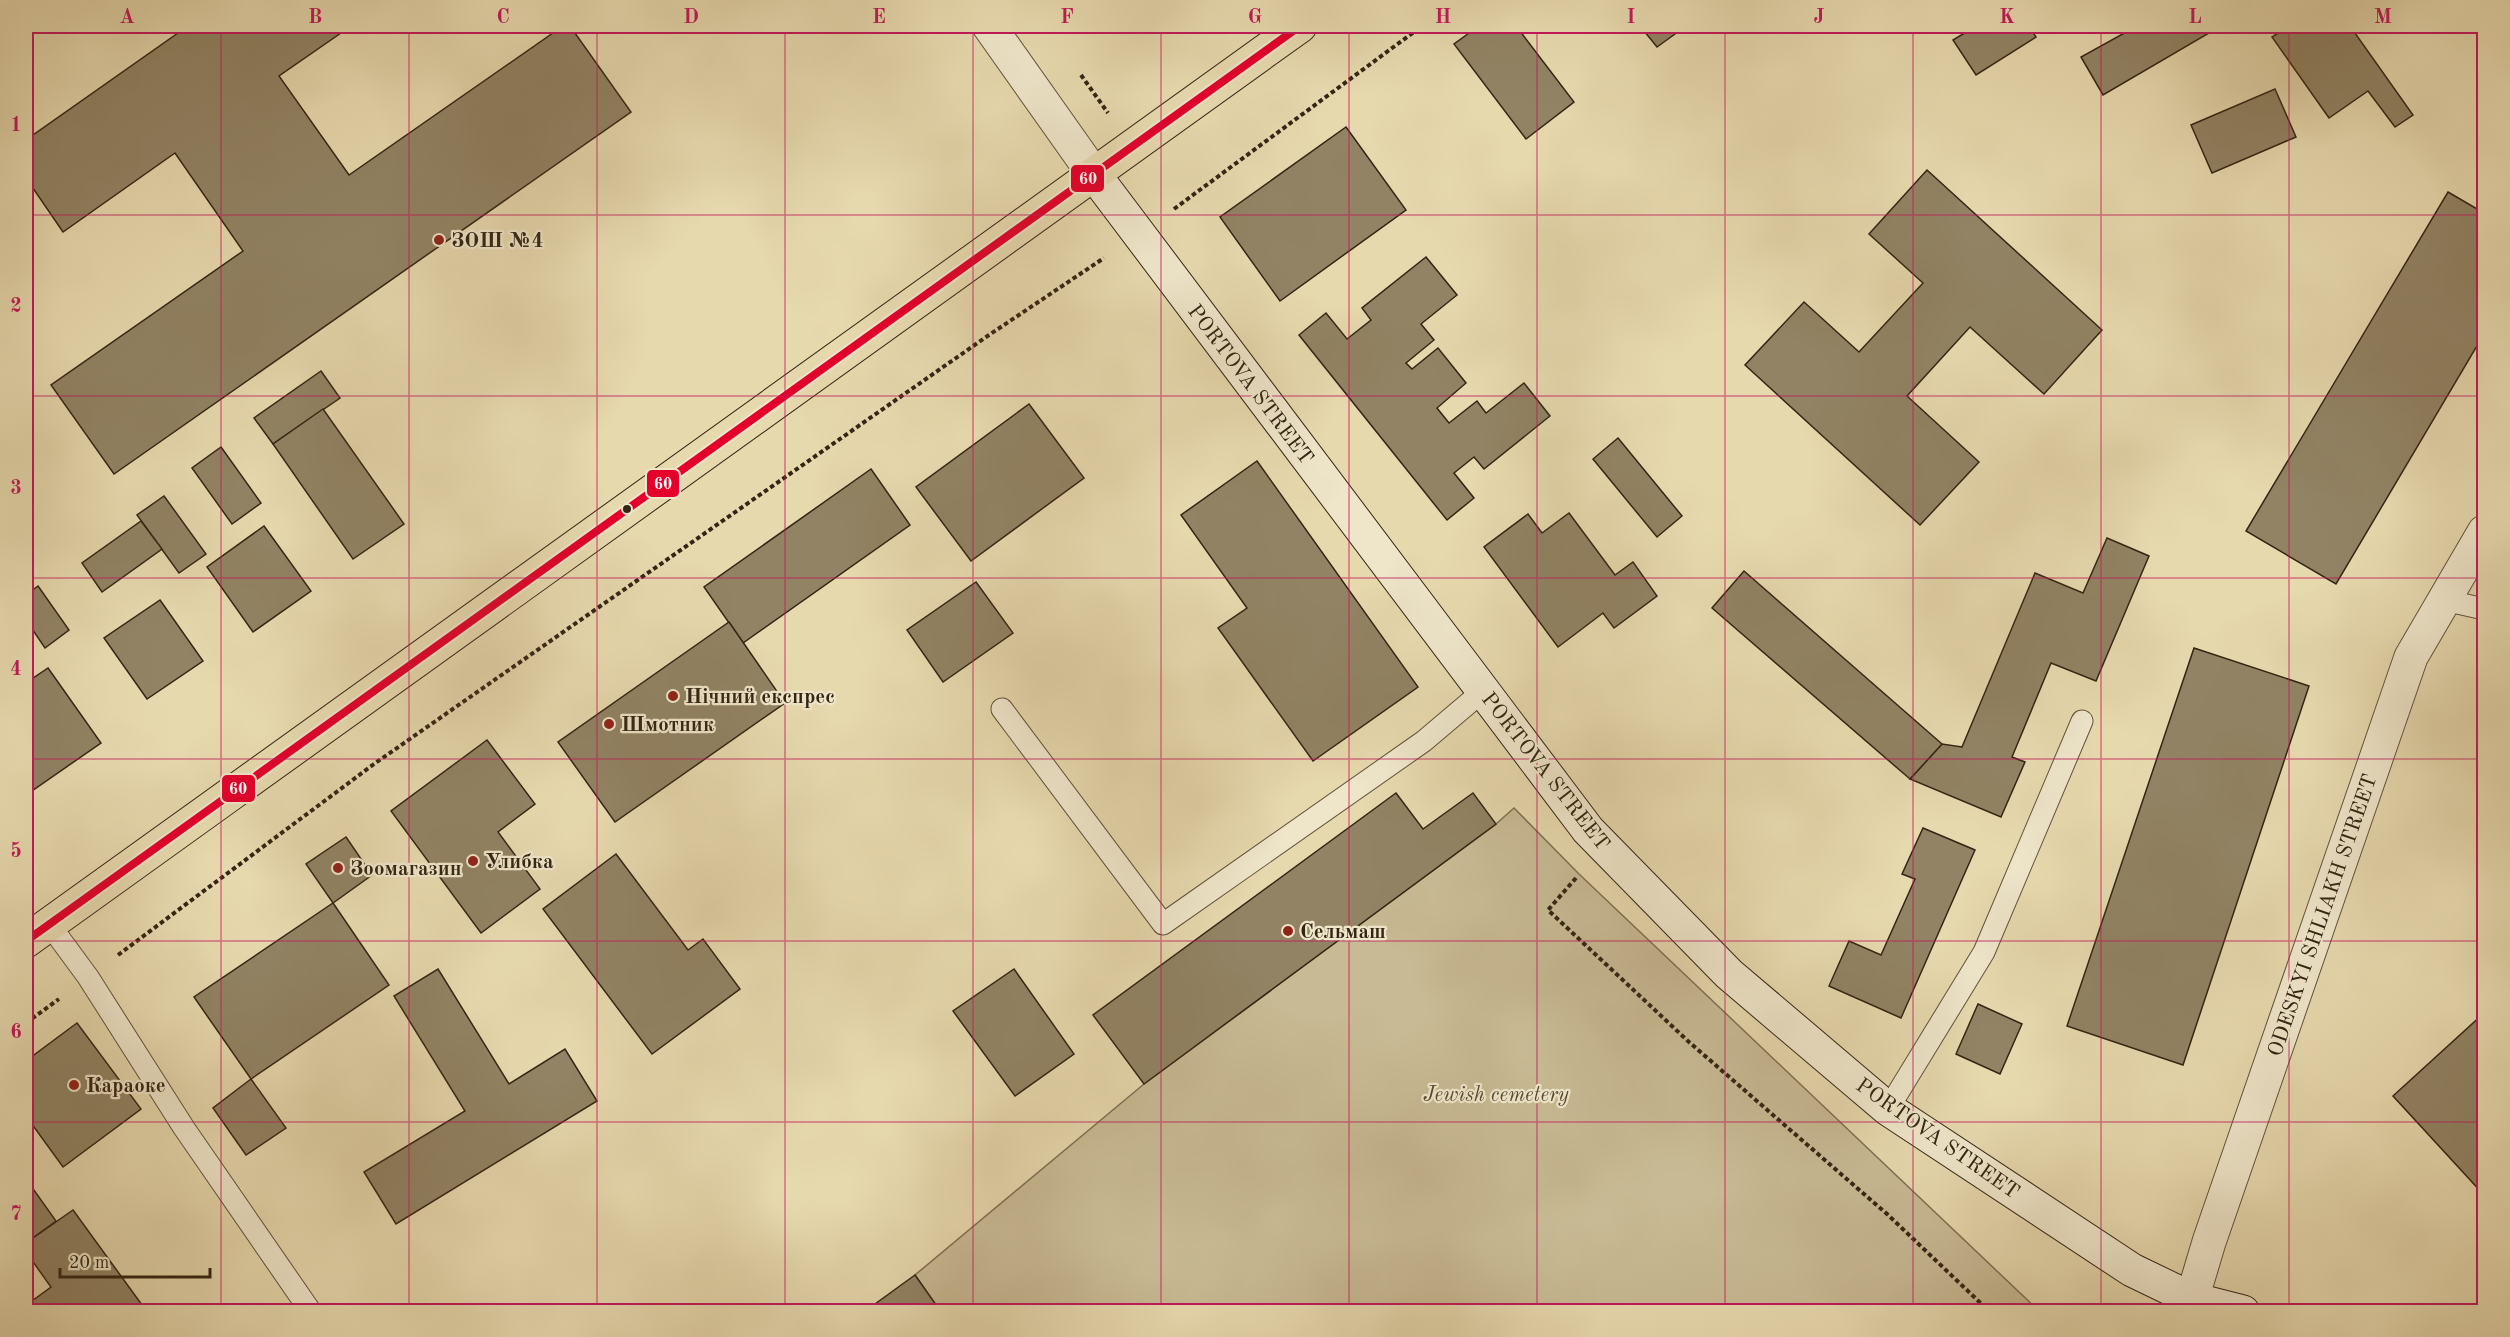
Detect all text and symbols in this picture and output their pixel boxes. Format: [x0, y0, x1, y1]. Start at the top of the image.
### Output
text: A [119, 8, 135, 28]
text: B [308, 8, 322, 28]
text: C [496, 8, 510, 28]
text: D [683, 8, 699, 28]
text: E [872, 8, 886, 28]
text: F [1060, 8, 1074, 28]
text: G [1248, 8, 1262, 28]
text: H [1435, 8, 1451, 28]
text: I [1627, 8, 1635, 28]
text: J [1814, 8, 1825, 28]
text: K [1999, 8, 2015, 28]
text: L [2188, 8, 2202, 28]
text: M [2374, 8, 2392, 28]
text: 1 [10, 116, 22, 136]
line badge: 60 [1070, 164, 1105, 193]
text: 60 [1079, 172, 1097, 188]
place label: ЗОШ №4 [451, 231, 544, 252]
marker: ЗОШ №4 [432, 233, 446, 247]
text: 2 [10, 297, 22, 317]
street label: PORTOVA STREET [1183, 301, 1317, 469]
line badge: 60 [646, 469, 680, 498]
text: 60 [654, 477, 672, 493]
text: 3 [10, 479, 22, 499]
unlabelled marker [621, 503, 633, 515]
text: 4 [10, 660, 22, 680]
place label: Нічний експрес [685, 687, 835, 708]
marker: Нічний експрес [666, 689, 680, 703]
street label: PORTOVA STREET [1477, 689, 1613, 855]
place label: Шмотник [621, 715, 714, 736]
marker: Шмотник [602, 717, 616, 731]
street label: ODESKYI SHLIAKH STREET [2265, 772, 2382, 1059]
line badge: 60 [221, 774, 256, 803]
text: 60 [229, 782, 247, 798]
text: 5 [10, 841, 22, 862]
place label: Улибка [485, 852, 554, 873]
marker: Улибка [466, 854, 480, 868]
place label: Зоомагазин [350, 859, 462, 880]
marker: Зоомагазин [331, 861, 345, 875]
place label: Сельмаш [1300, 922, 1386, 943]
marker: Сельмаш [1281, 924, 1295, 938]
text: 6 [10, 1023, 22, 1043]
street label: PORTOVA STREET [1852, 1075, 2023, 1204]
place label: Караоке [86, 1076, 166, 1097]
marker: Караоке [67, 1078, 81, 1092]
park label: Jewish cemetery [1423, 1085, 1569, 1106]
text: 7 [10, 1205, 22, 1225]
scale bar [60, 1241, 210, 1279]
text: 20 m [69, 1254, 109, 1272]

